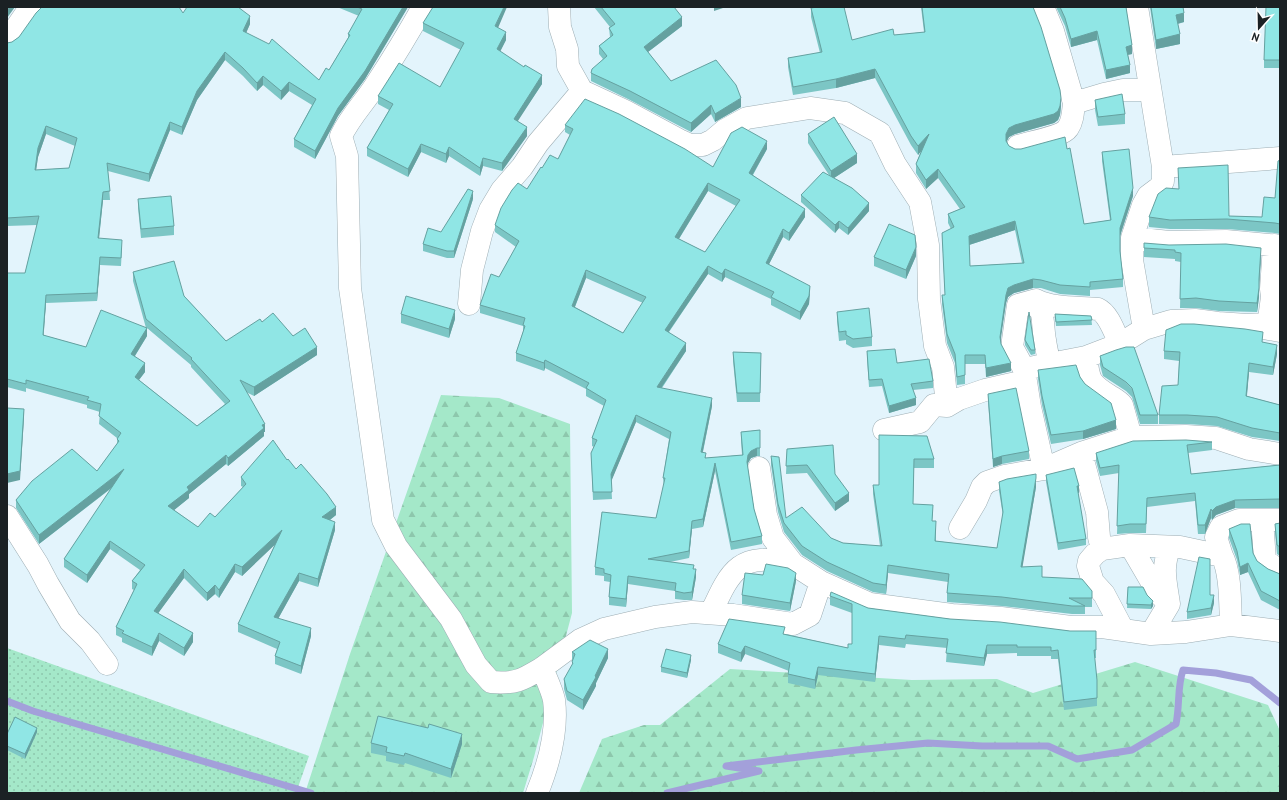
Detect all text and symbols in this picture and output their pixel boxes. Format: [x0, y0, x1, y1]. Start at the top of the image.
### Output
north arrow [1239, 8, 1279, 48]
text: N [1250, 30, 1261, 45]

